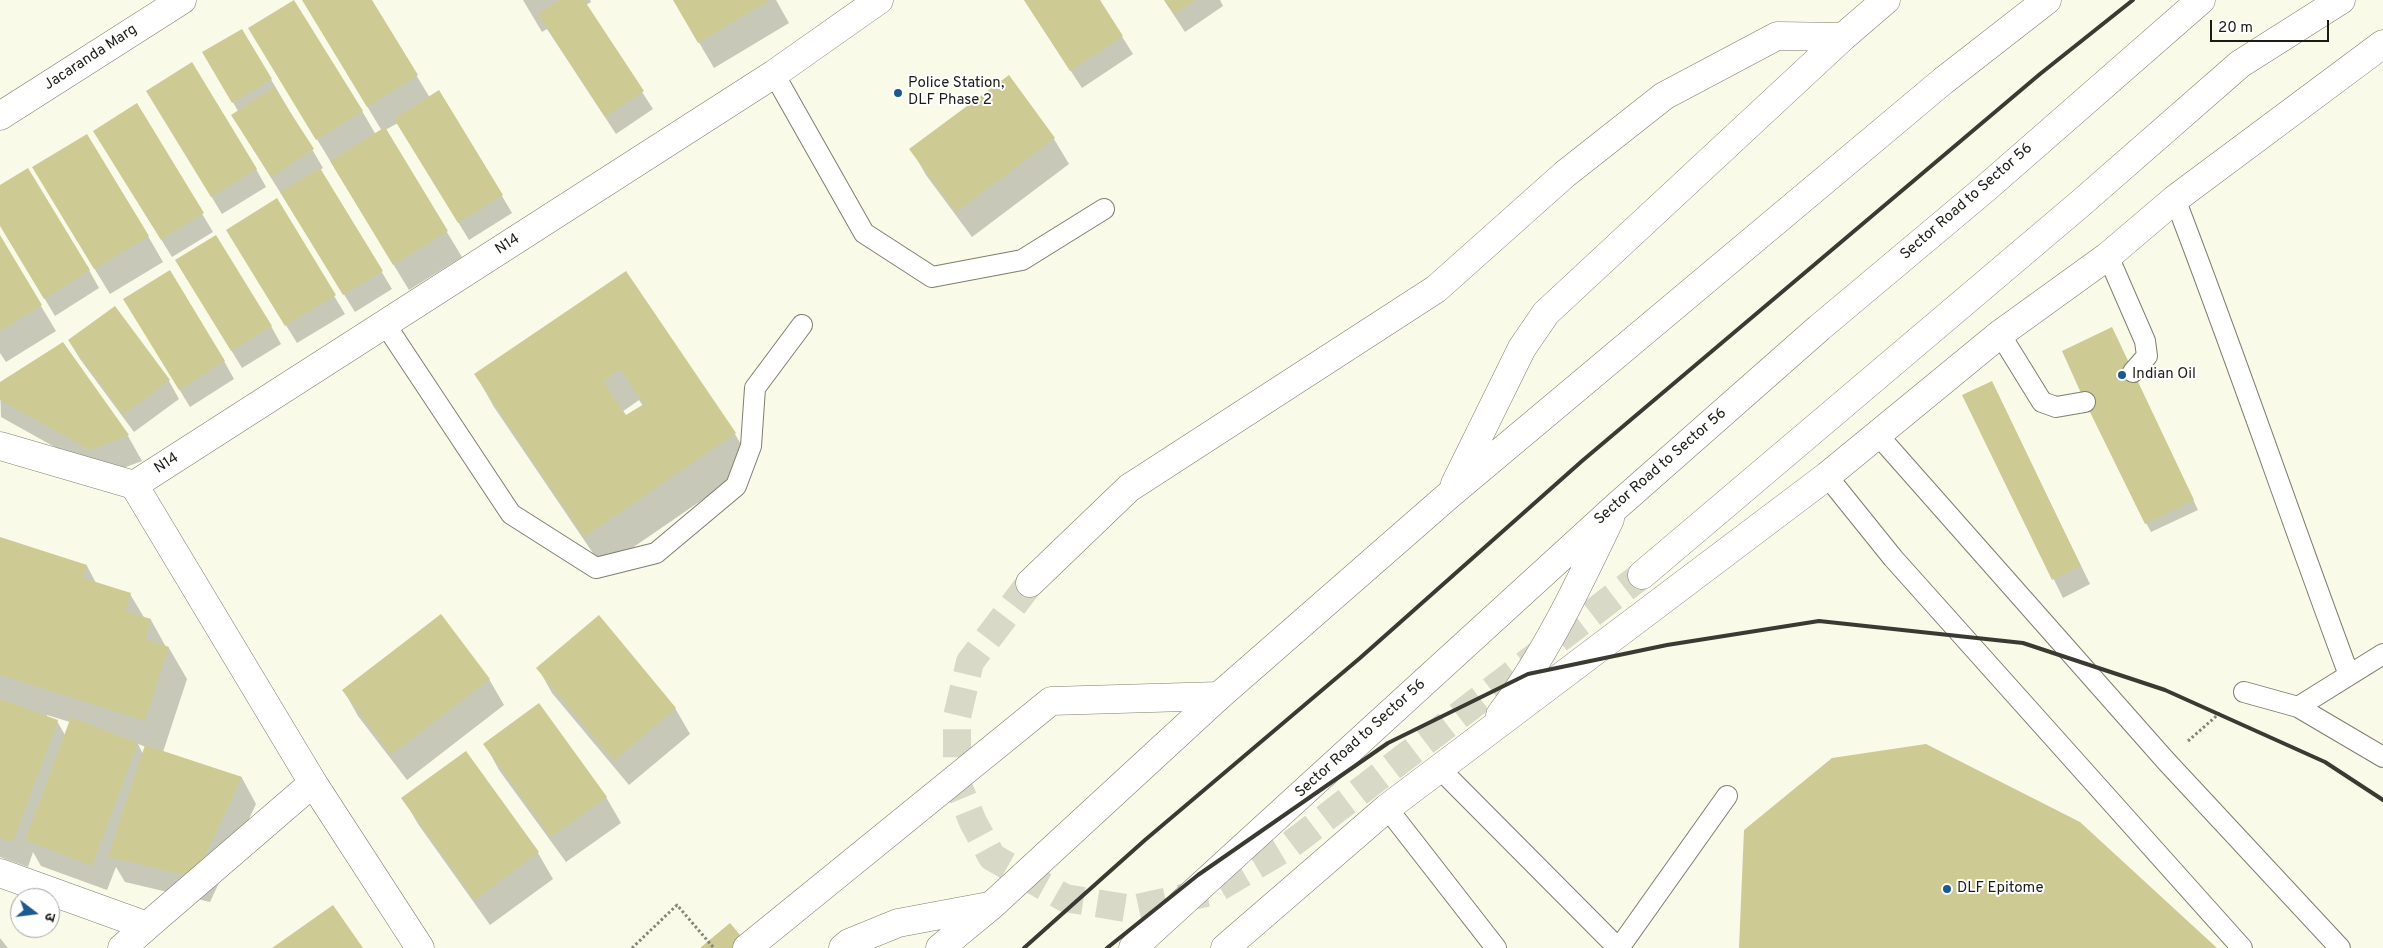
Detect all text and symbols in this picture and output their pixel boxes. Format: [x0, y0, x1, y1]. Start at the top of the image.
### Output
scale bar [2213, 10, 2332, 42]
text: 20 m [2218, 19, 2253, 38]
street label: Jacaranda Marg [41, 21, 141, 95]
place label: Police Station, DLF Phase 2 [908, 75, 1004, 110]
marker: Police Station, DLF Phase 2 [892, 87, 904, 99]
street label: Sector Road to Sector 56 [1897, 140, 2037, 264]
street label: N14 [493, 231, 523, 259]
place label: Indian Oil [2132, 366, 2196, 384]
marker: Indian Oil [2116, 369, 2128, 381]
street label: Sector Road to Sector 56 [1591, 405, 1731, 529]
street label: N14 [152, 450, 182, 478]
street label: Sector Road to Sector 56 [1292, 676, 1430, 802]
place label: DLF Epitome [1957, 880, 2044, 898]
marker: DLF Epitome [1941, 883, 1953, 895]
north arrow [10, 888, 60, 938]
text: उ [40, 911, 58, 923]

